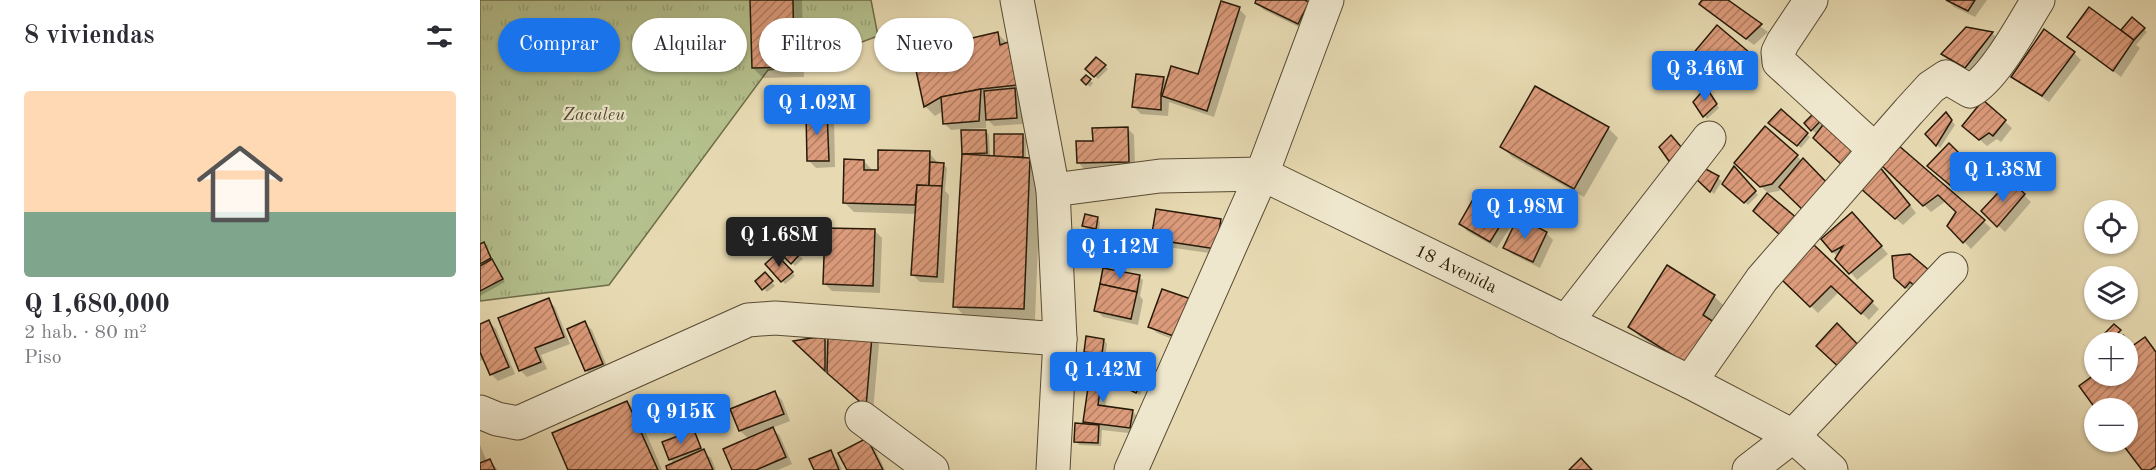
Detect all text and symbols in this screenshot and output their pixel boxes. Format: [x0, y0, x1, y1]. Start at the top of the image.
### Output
chip: Comprar [498, 18, 620, 72]
chip: Alquilar [632, 18, 747, 72]
chip: Filtros [759, 18, 862, 72]
chip: Nuevo [874, 18, 974, 72]
icon: filters [423, 20, 456, 53]
text: 8 viviendas [24, 23, 154, 49]
pin: Q 3.46M [1650, 51, 1760, 102]
text: Q 3.46M [1666, 60, 1744, 80]
pin: Q 1.02M [762, 85, 872, 136]
text: Q 1.02M [778, 94, 856, 114]
park label: Zaculeu [563, 106, 625, 124]
icon: home [186, 130, 294, 238]
pin: Q 1.38M [1948, 152, 2058, 203]
text: Q 1.38M [1964, 161, 2042, 181]
pin: Q 1.98M [1470, 189, 1580, 240]
text: Q 1.98M [1486, 198, 1564, 218]
map controls [2084, 200, 2138, 452]
button: locate [2084, 200, 2138, 254]
pin: Q 1.68M [724, 217, 834, 268]
text: Q 1.68M [740, 226, 818, 246]
pin: Q 1.12M [1065, 229, 1175, 280]
text: Q 1.12M [1081, 238, 1159, 258]
street label: 18 Avenida [1412, 242, 1500, 297]
button: layers [2084, 266, 2138, 320]
text: Q 1,680,000 [24, 292, 170, 318]
text: 2 hab. · 80 m² [24, 323, 147, 343]
button: + [2084, 332, 2138, 386]
text: Piso [24, 348, 62, 368]
pin: Q 1.42M [1048, 352, 1158, 403]
text: Q 1.42M [1064, 361, 1142, 381]
pin: Q 915K [632, 394, 730, 445]
button: − [2084, 398, 2138, 452]
text: Q 915K [646, 403, 716, 423]

